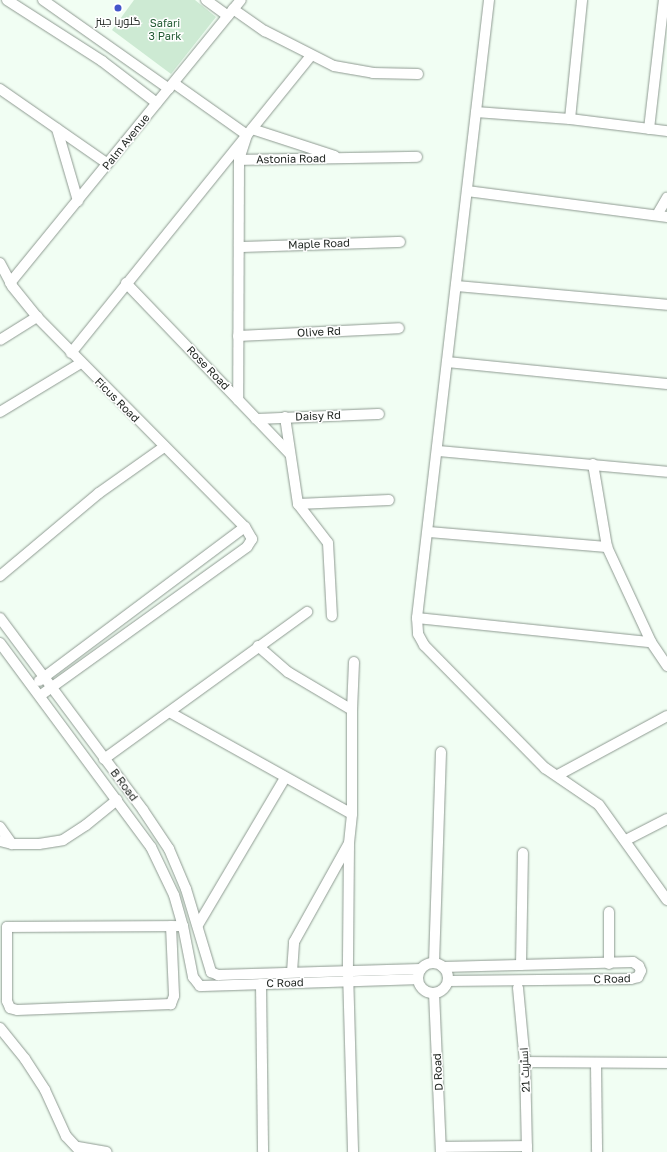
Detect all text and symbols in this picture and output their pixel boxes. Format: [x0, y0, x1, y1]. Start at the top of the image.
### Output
marker: گلوریا جینز [113, 3, 123, 13]
place label: گلوریا جینز [96, 14, 140, 28]
park label: Safari 3 Park [149, 17, 181, 43]
street label: Palm Avenue [99, 111, 153, 173]
street label: Astonia Road [256, 152, 326, 166]
street label: Maple Road [288, 236, 350, 252]
street label: Olive Rd [297, 324, 341, 340]
street label: Rose Road [184, 343, 232, 393]
street label: Ficus Road [92, 375, 142, 425]
street label: Daisy Rd [295, 409, 341, 423]
street label: B Road [108, 766, 140, 804]
street label: C Road [593, 972, 631, 986]
street label: C Road [266, 976, 304, 990]
street label: اسٹریٹ 21 [517, 1047, 533, 1093]
street label: D Road [430, 1053, 446, 1091]

